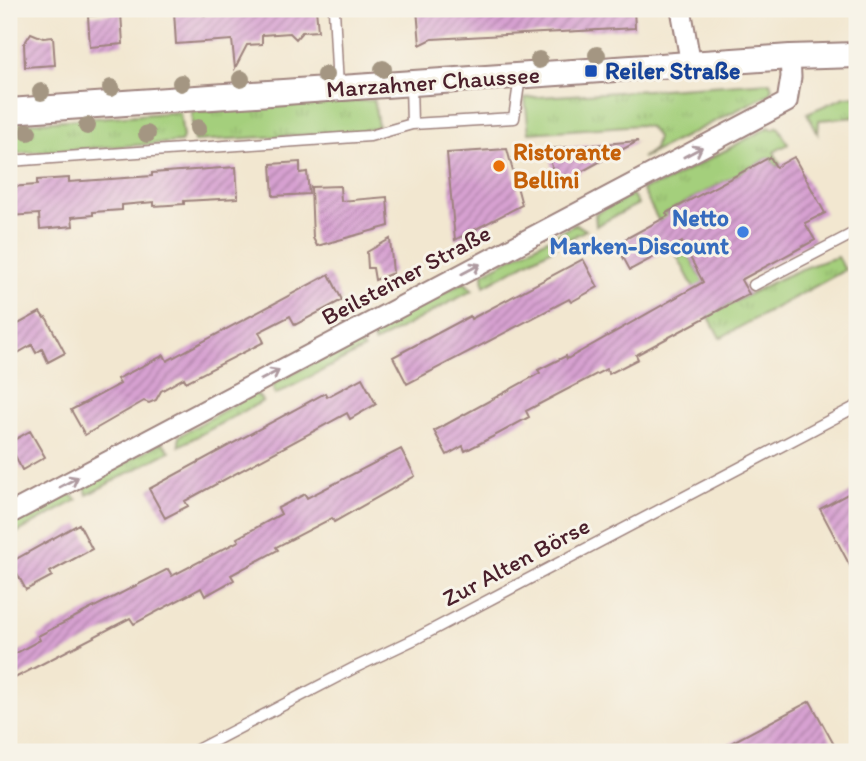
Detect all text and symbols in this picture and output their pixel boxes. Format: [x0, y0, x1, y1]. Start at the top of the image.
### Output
place label: Reiler Straße [605, 56, 740, 85]
street label: Marzahner Chaussee [325, 60, 541, 103]
marker: Reiler Straße [583, 63, 599, 79]
place label: Ristorante Bellini [513, 137, 621, 194]
one-way arrow [682, 144, 703, 158]
marker: Ristorante Bellini [491, 158, 507, 174]
place label: Netto Marken-Discount [550, 203, 729, 260]
street label: Beilsteiner Straße [316, 218, 495, 331]
marker: Netto Marken-Discount [735, 224, 751, 240]
one-way arrow [460, 261, 481, 275]
one-way arrow [259, 367, 279, 381]
one-way arrow [58, 475, 79, 488]
street label: Zur Alten Börse [437, 511, 594, 613]

